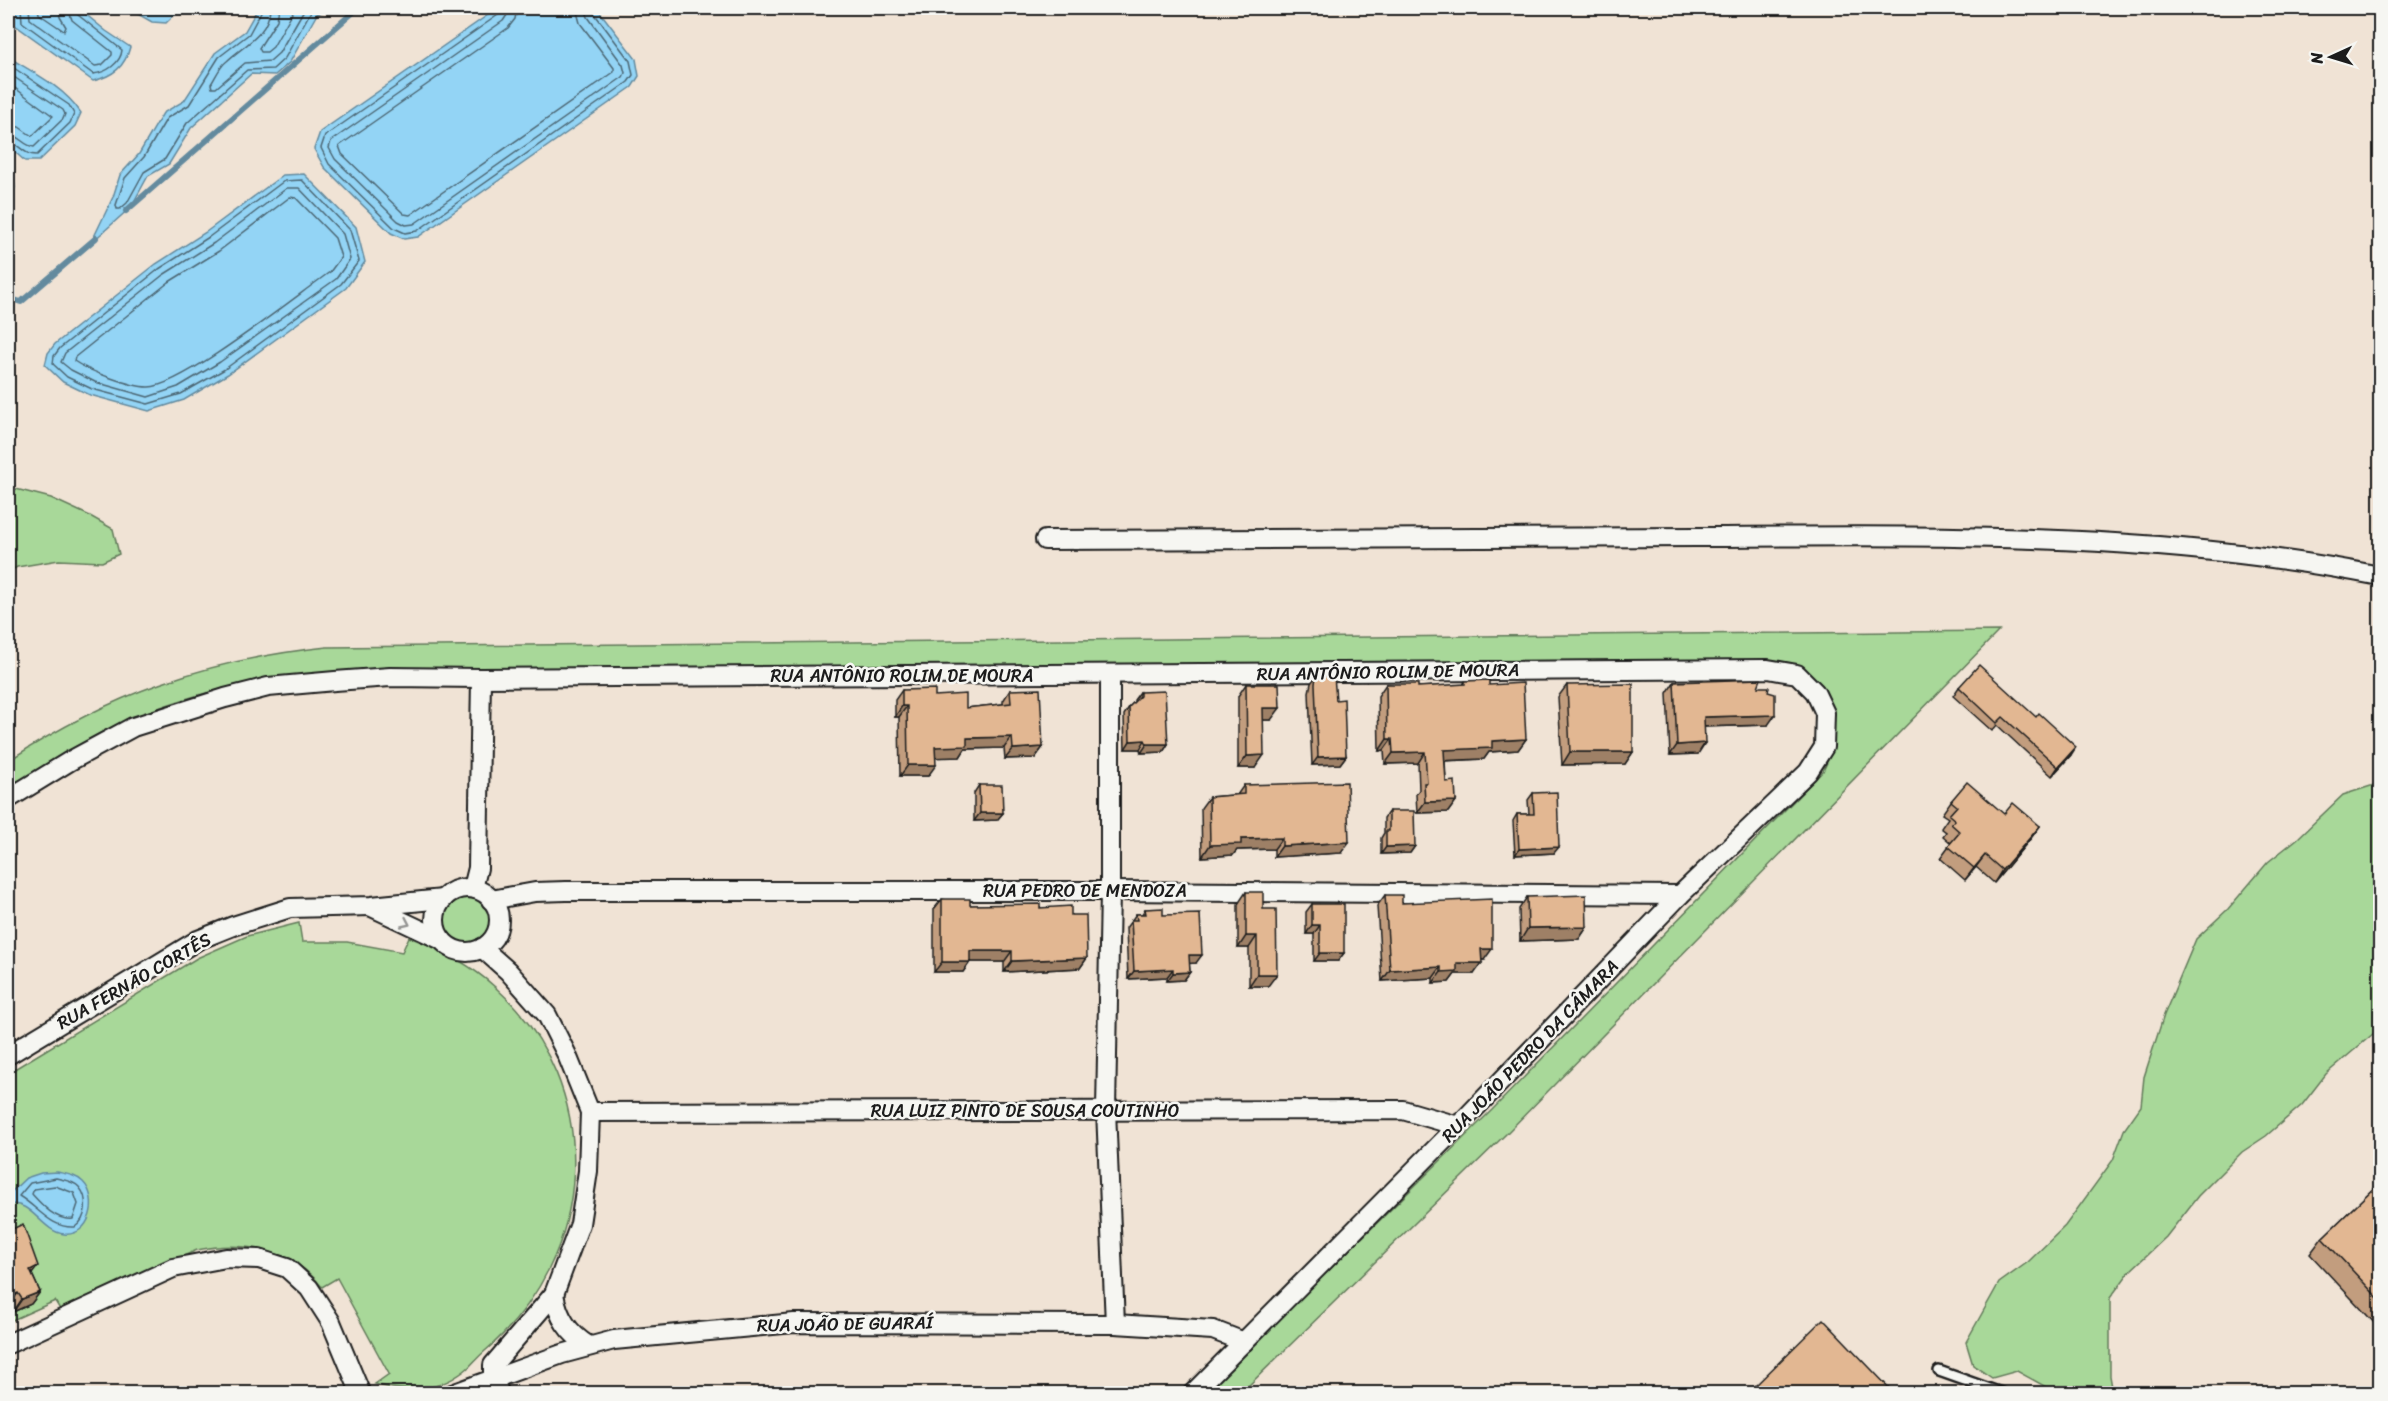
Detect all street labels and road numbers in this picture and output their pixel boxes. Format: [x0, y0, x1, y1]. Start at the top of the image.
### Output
street label: RUA ANTÔNIO ROLIM DE MOURA [1256, 654, 1520, 690]
street label: RUA ANTÔNIO ROLIM DE MOURA [771, 660, 1033, 692]
street label: RUA PEDRO DE MENDOZA [983, 875, 1187, 907]
street label: RUA FERNÃO CORTÊS [50, 924, 218, 1038]
street label: RUA JOÃO PEDRO DA CÂMARA [1433, 952, 1627, 1150]
street label: RUA LUIZ PINTO DE SOUSA COUTINHO [871, 1095, 1179, 1127]
street label: RUA JOÃO DE GUARAÍ [757, 1306, 935, 1342]

